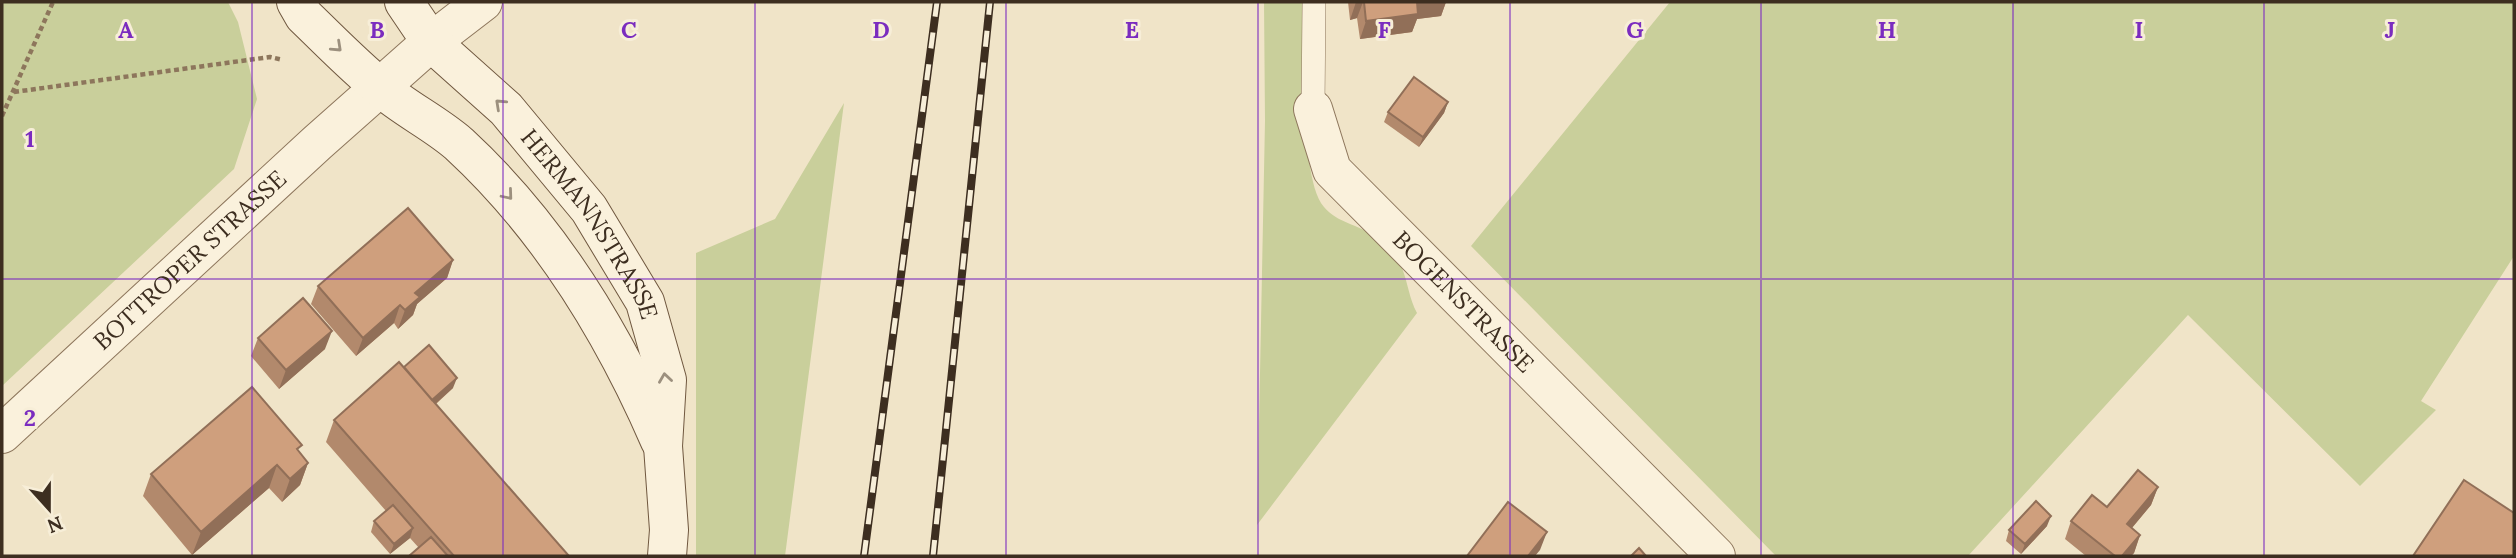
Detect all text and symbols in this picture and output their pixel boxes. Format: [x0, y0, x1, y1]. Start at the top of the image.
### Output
text: A [118, 15, 134, 44]
text: B [369, 15, 385, 44]
text: C [621, 15, 637, 44]
text: D [872, 15, 890, 44]
text: E [1125, 15, 1139, 44]
text: F [1377, 15, 1391, 44]
text: G [1626, 15, 1644, 44]
text: H [1878, 15, 1896, 44]
text: I [2135, 15, 2143, 44]
text: J [2385, 15, 2395, 44]
one-way arrow [329, 38, 342, 51]
one-way arrow [495, 99, 508, 112]
street label: HERMANNSTRASSE [514, 122, 665, 323]
text: 1 [25, 124, 35, 153]
street label: BOTTROPER STRASSE [87, 163, 293, 357]
one-way arrow [500, 187, 512, 200]
street label: BOGENSTRASSE [1386, 224, 1541, 379]
one-way arrow [657, 372, 672, 384]
text: 2 [24, 403, 36, 432]
north arrow [14, 474, 84, 544]
text: N [44, 511, 66, 539]

